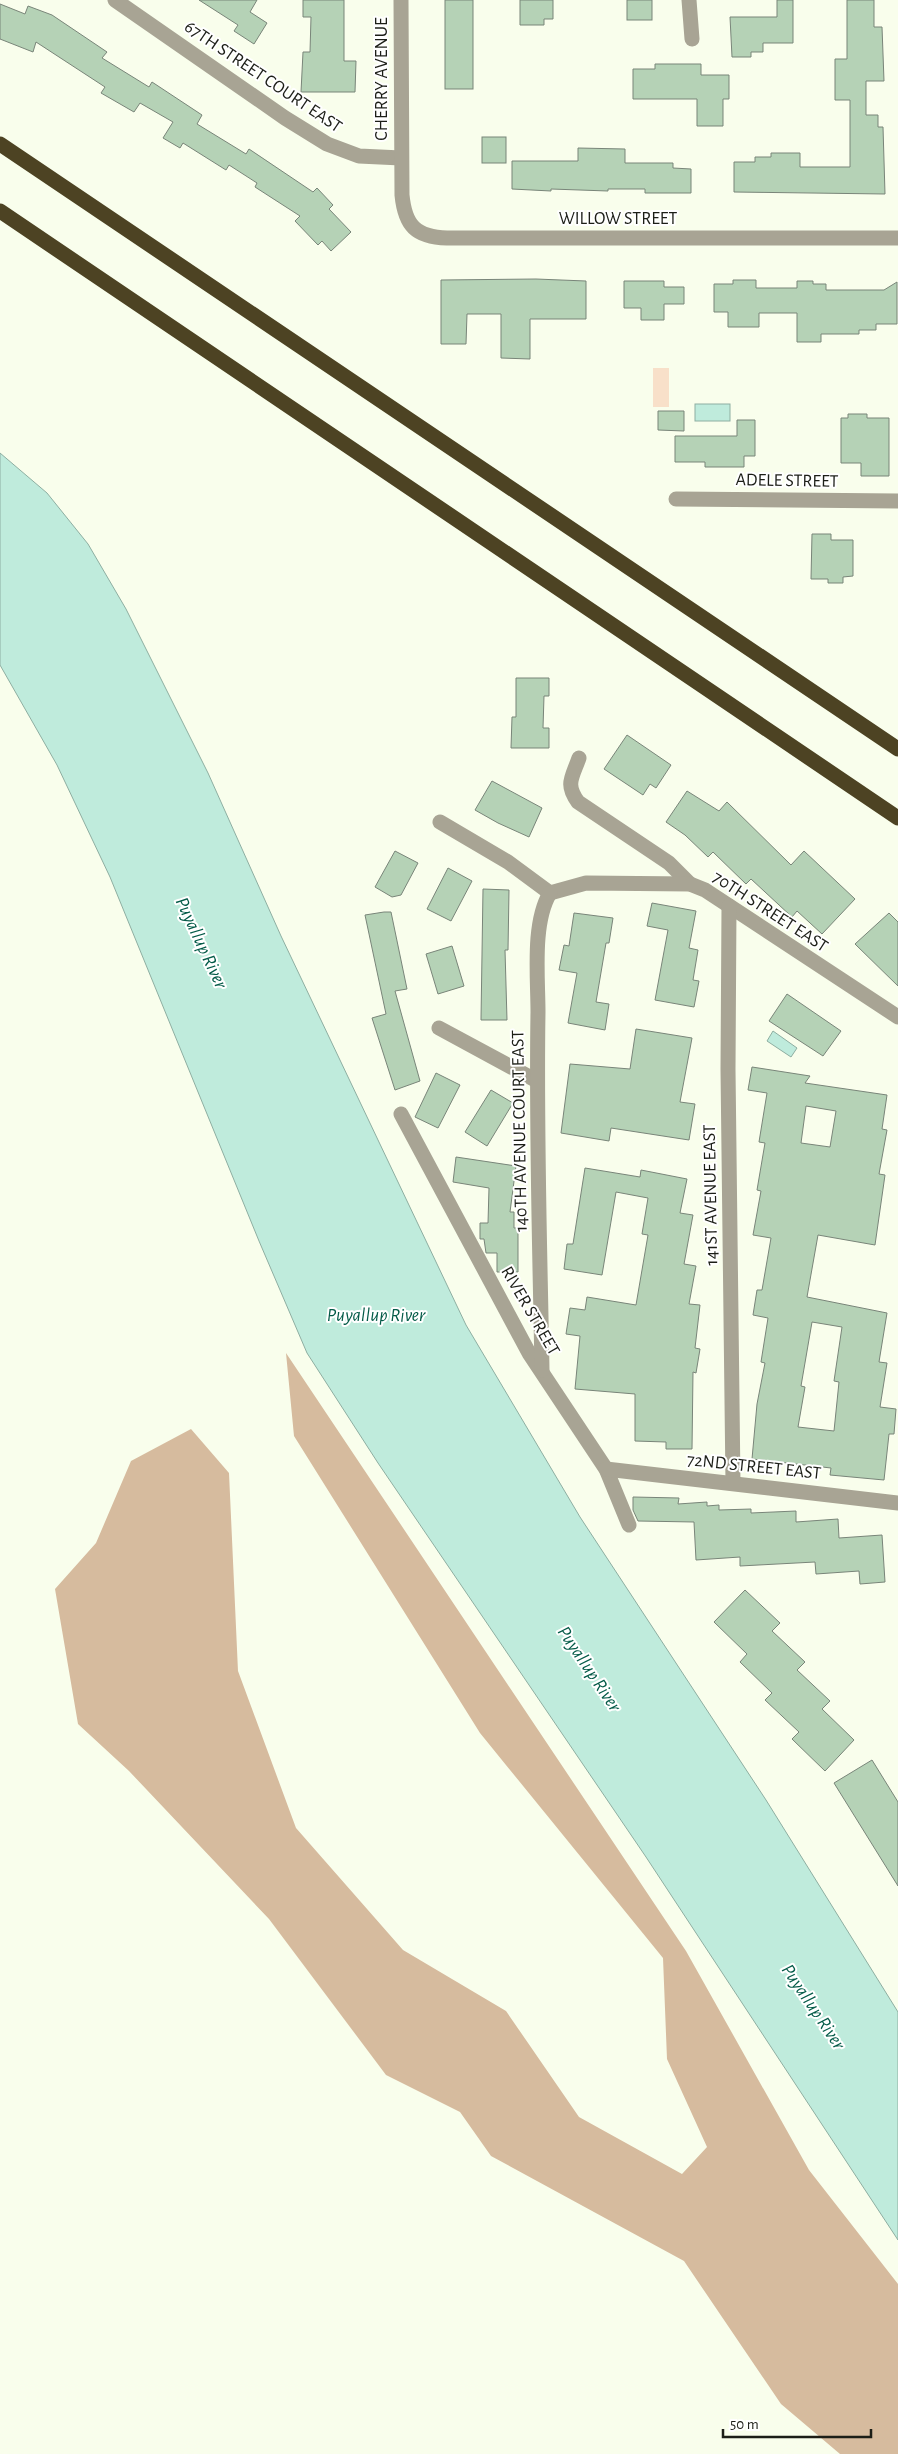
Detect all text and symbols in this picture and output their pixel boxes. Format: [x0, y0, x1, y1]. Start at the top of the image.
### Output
street label: CHERRY AVENUE [373, 17, 391, 141]
street label: 67TH STREET COURT EAST [181, 18, 345, 136]
street label: WILLOW STREET [559, 210, 677, 228]
street label: ADELE STREET [735, 471, 839, 491]
street label: 70TH STREET EAST [709, 868, 831, 956]
water label: Puyallup River [172, 894, 231, 992]
street label: 140TH AVENUE COURT EAST [509, 1030, 531, 1232]
street label: 141ST AVENUE EAST [701, 1124, 721, 1266]
street label: RIVER STREET [497, 1263, 563, 1359]
water label: Puyallup River [327, 1306, 426, 1325]
street label: 72ND STREET EAST [686, 1451, 822, 1483]
water label: Puyallup River [554, 1623, 625, 1716]
water label: Puyallup River [778, 1961, 849, 2054]
scale bar [723, 2406, 870, 2438]
text: 50 m [730, 2417, 759, 2432]

